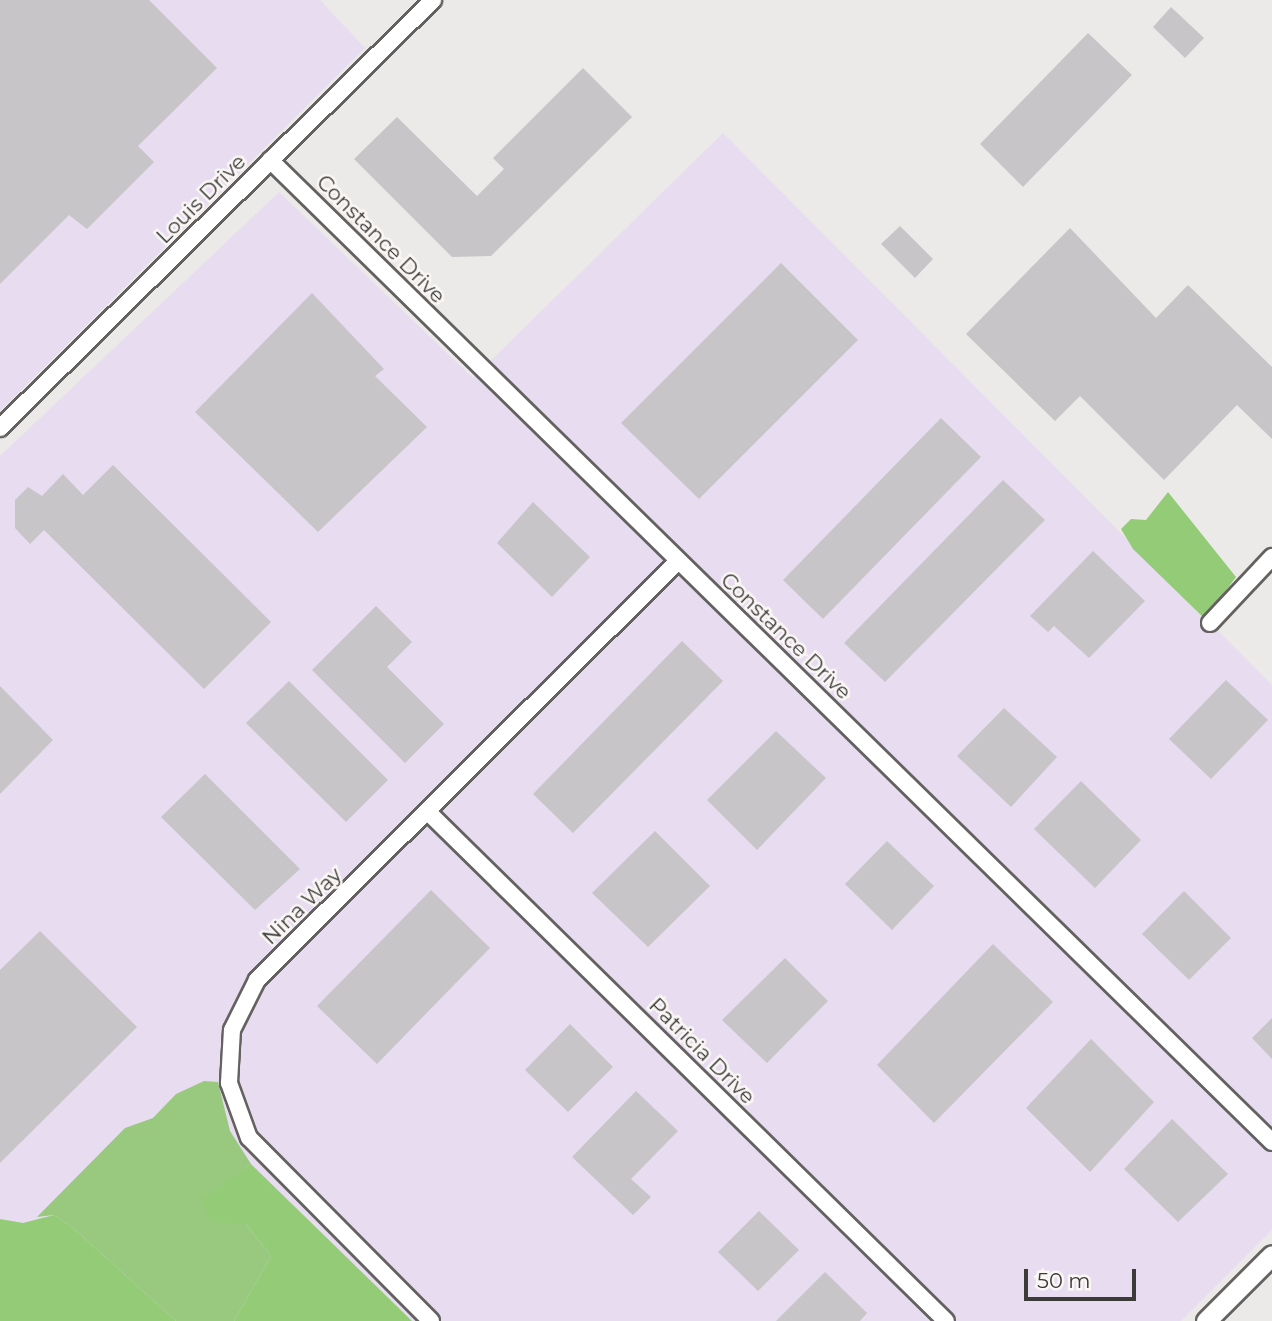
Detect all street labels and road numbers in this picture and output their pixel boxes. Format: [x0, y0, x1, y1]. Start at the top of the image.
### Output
street label: Louis Drive [151, 149, 251, 249]
street label: Constance Drive [311, 169, 451, 309]
street label: Constance Drive [716, 567, 856, 705]
street label: Nina Way [257, 862, 347, 950]
street label: Patricia Drive [644, 993, 760, 1109]

